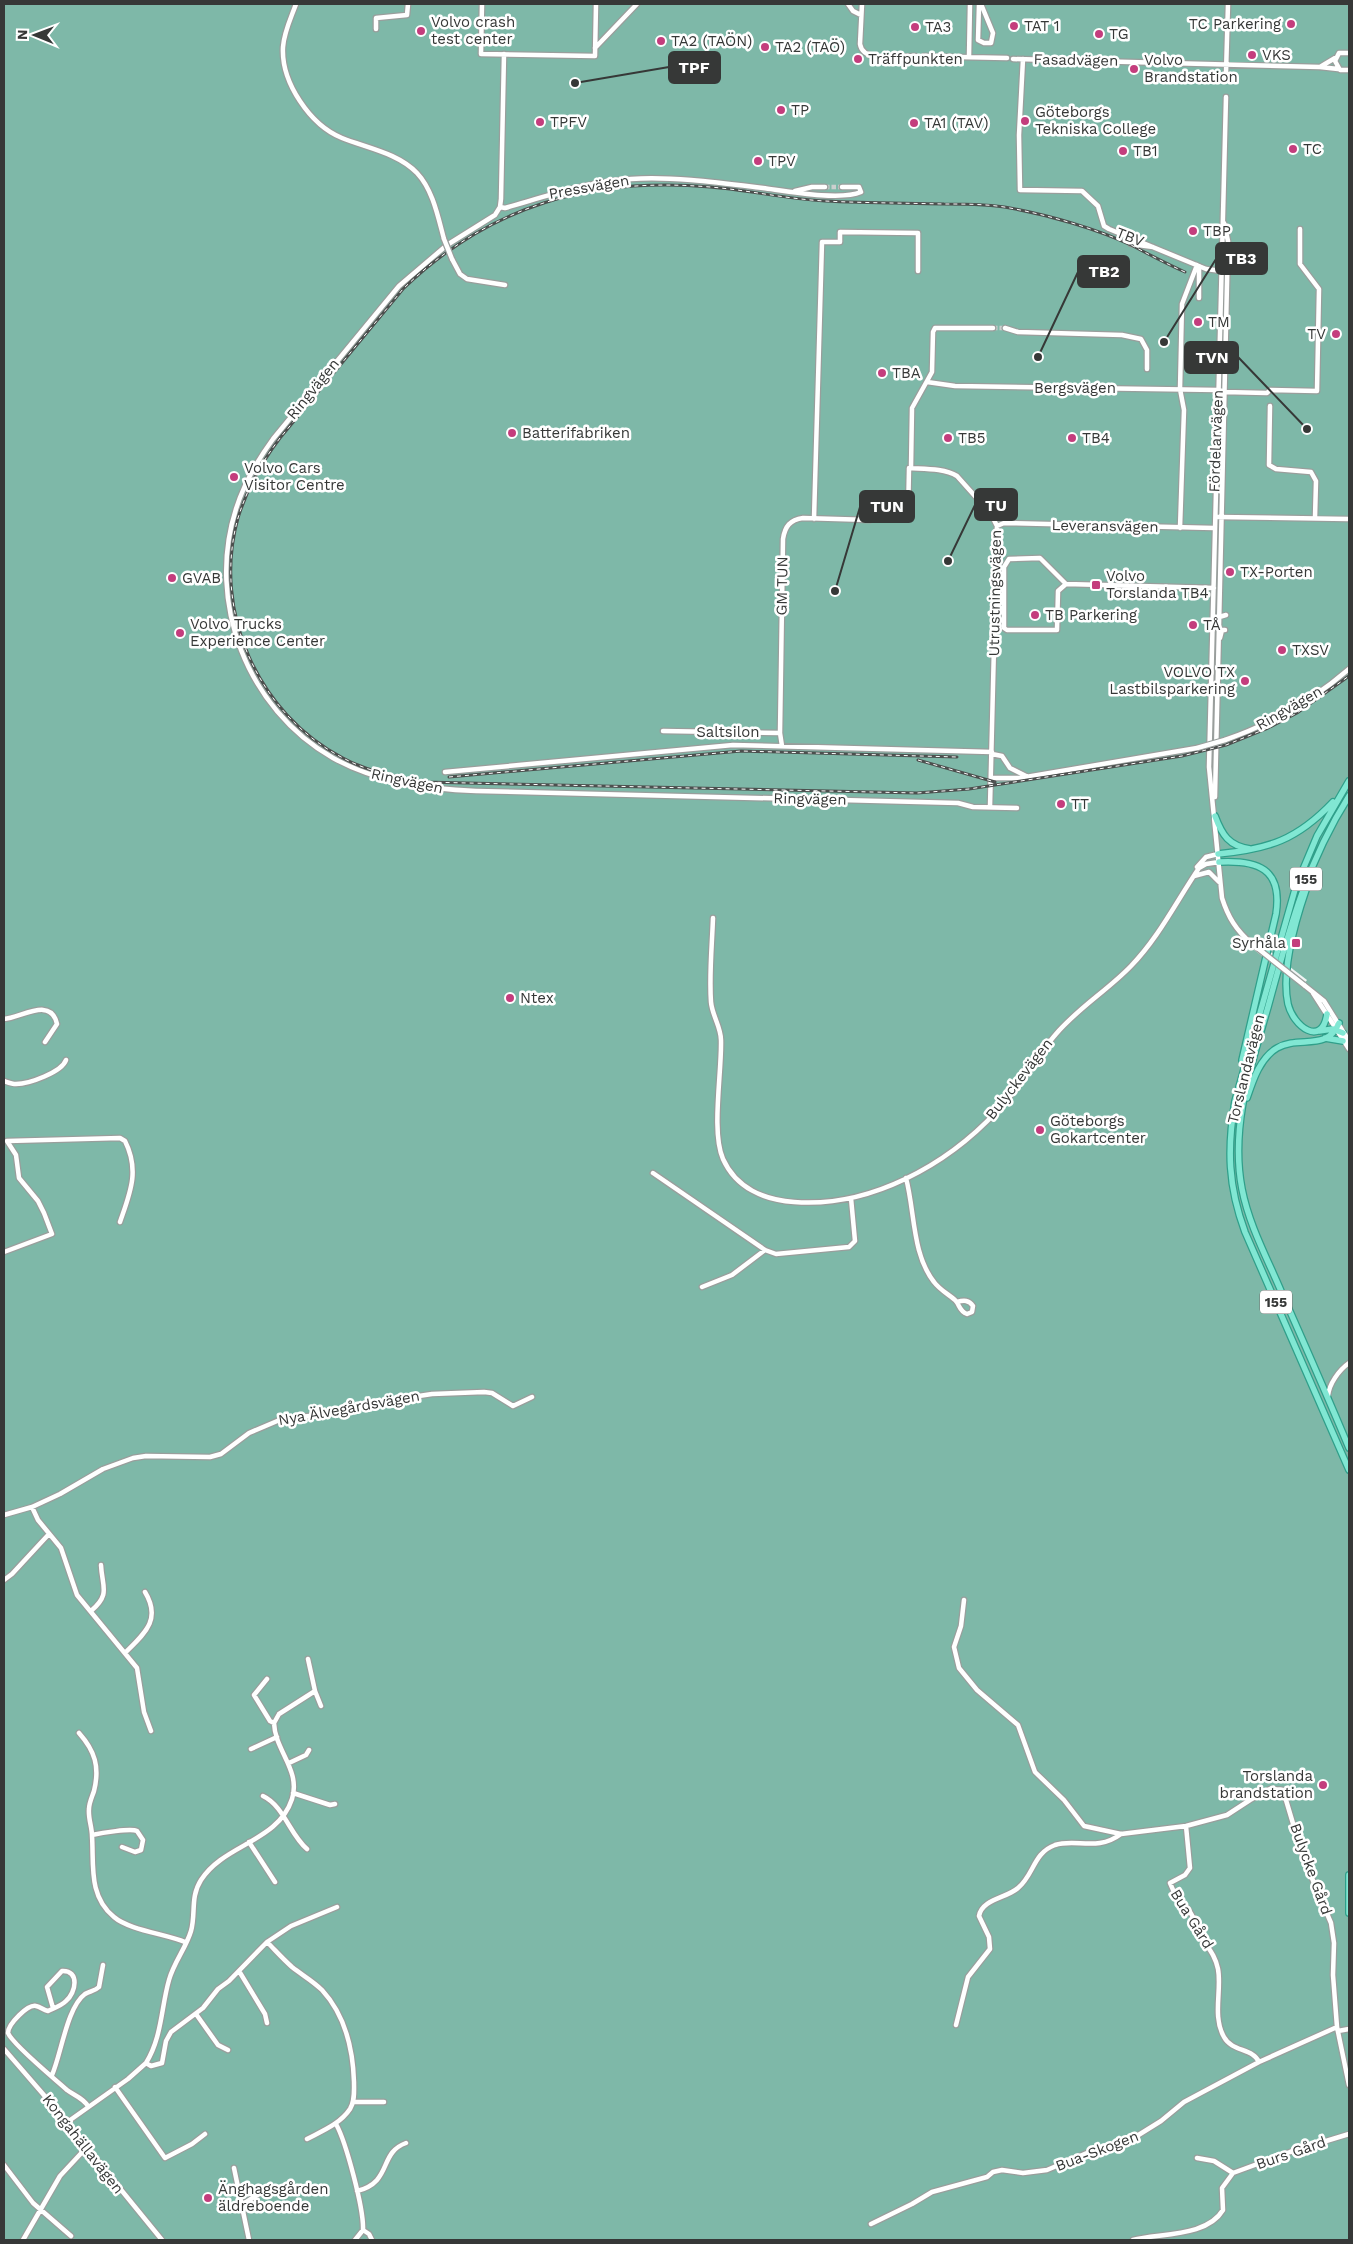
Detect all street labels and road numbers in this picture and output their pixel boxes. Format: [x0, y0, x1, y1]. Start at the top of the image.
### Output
street label: Fasadvägen [1033, 50, 1119, 70]
street label: Pressvägen [547, 171, 631, 203]
street label: TBV [1114, 224, 1147, 251]
street label: Ringvägen [283, 355, 343, 423]
street label: Bergsvägen [1034, 379, 1116, 397]
street label: Fördelarvägen [1205, 389, 1227, 493]
street label: Leveransvägen [1051, 516, 1159, 536]
street label: Utrustningsvägen [985, 529, 1005, 657]
street label: GM TUN [772, 556, 792, 616]
street label: Ringvägen [1253, 682, 1325, 734]
street label: Saltsilon [696, 723, 760, 741]
street label: Ringvägen [369, 765, 445, 797]
street label: Ringvägen [773, 789, 847, 809]
road number: 155 [1290, 868, 1322, 891]
street label: Torslandavägen [1224, 1012, 1268, 1126]
street label: Bulyckevägen [982, 1035, 1056, 1123]
road number: 155 [1260, 1290, 1292, 1314]
street label: Nya Älvegårdsvägen [277, 1387, 421, 1429]
street label: Bulycke Gård [1286, 1821, 1336, 1917]
street label: Bua Gård [1167, 1886, 1217, 1952]
street label: Kongahällavägen [39, 2091, 127, 2197]
street label: Bua-Skogen [1053, 2127, 1141, 2175]
street label: Burs Gård [1254, 2133, 1328, 2173]

